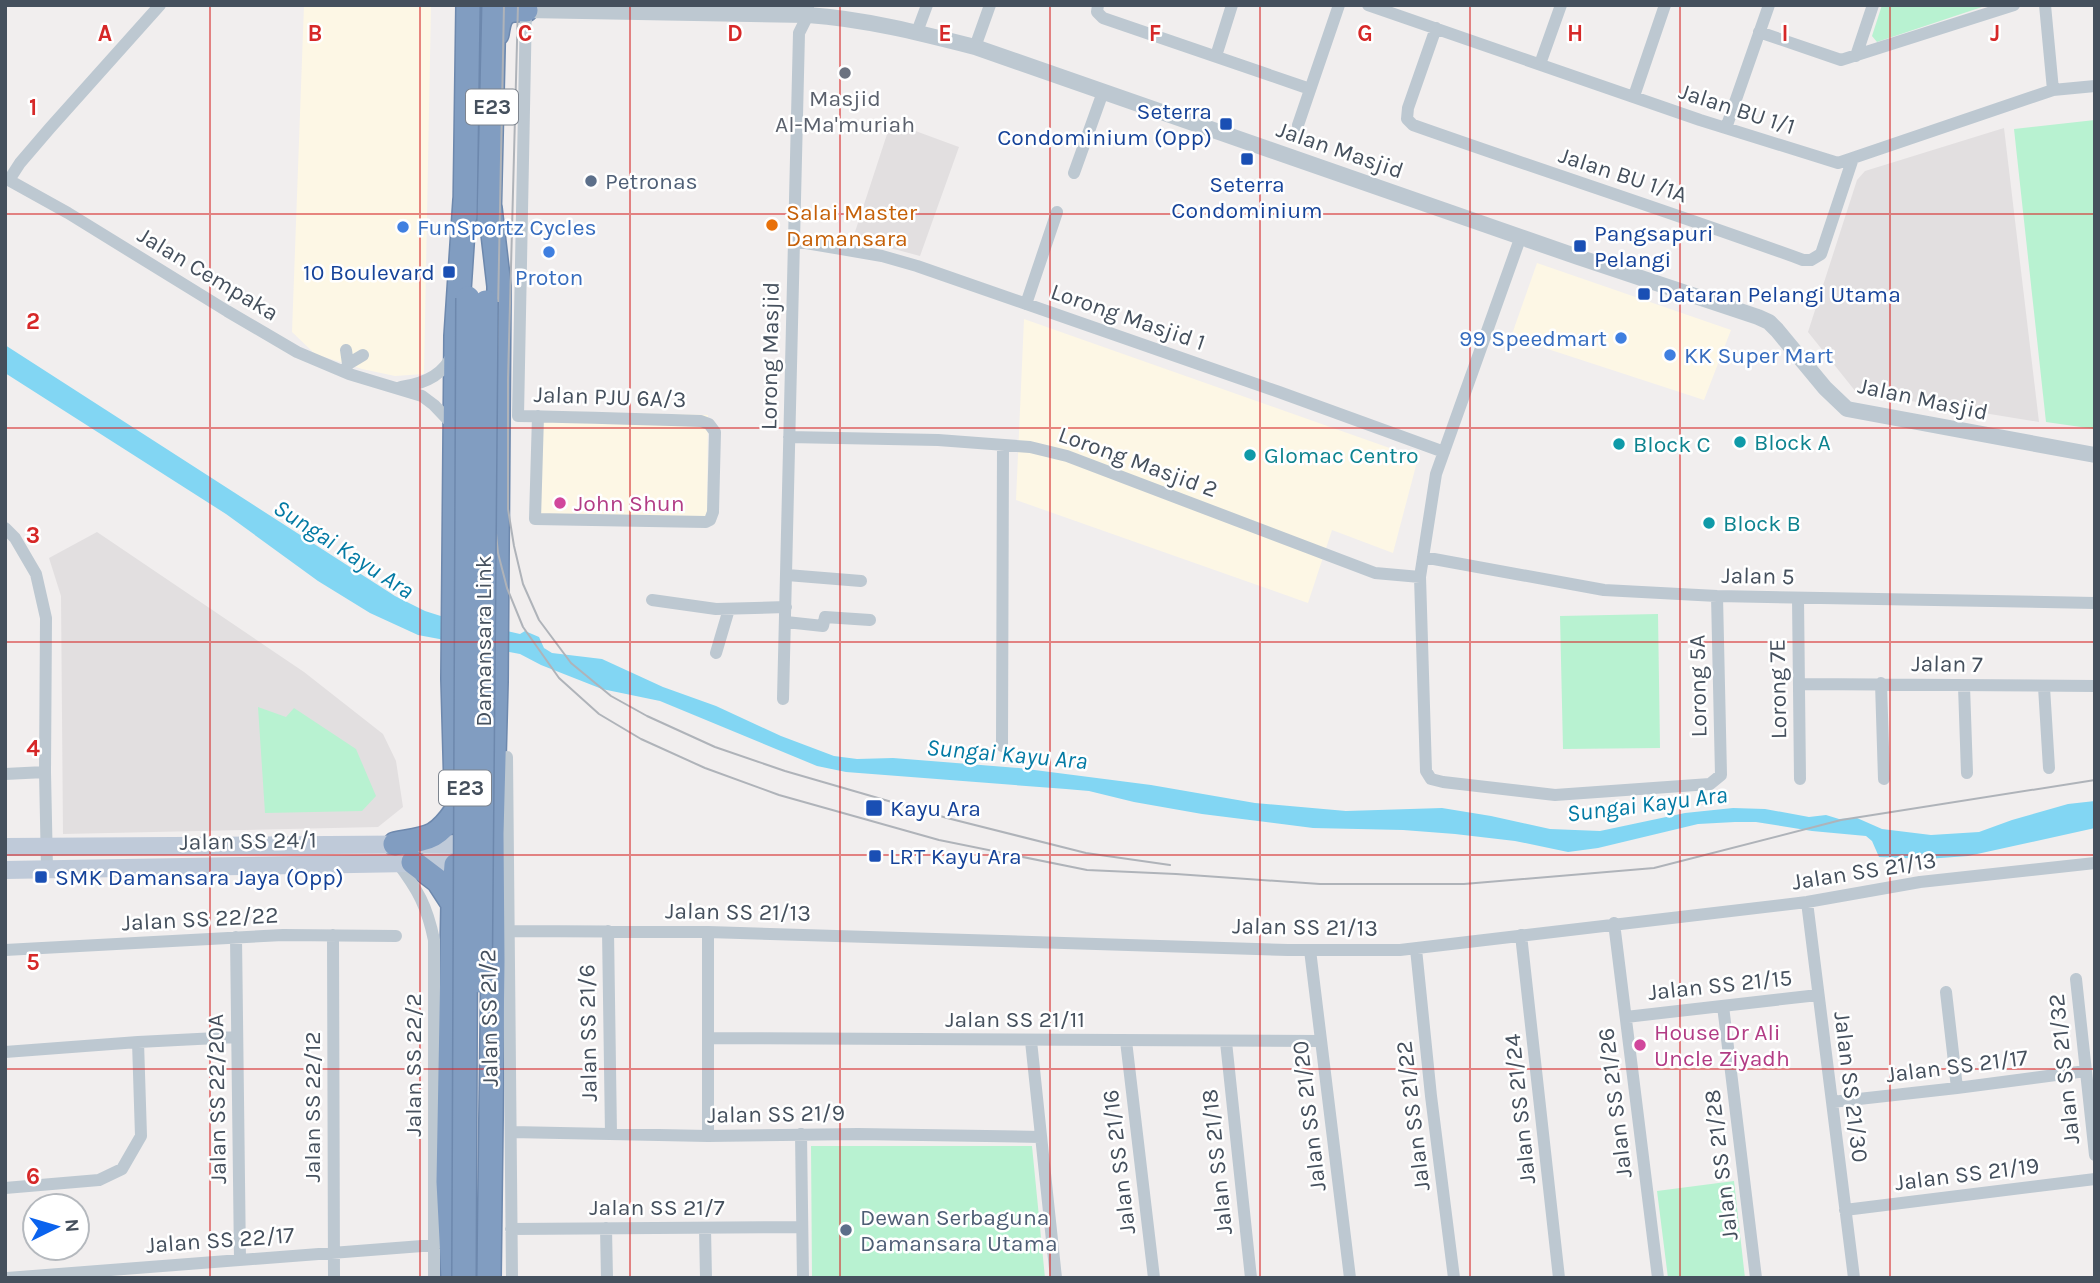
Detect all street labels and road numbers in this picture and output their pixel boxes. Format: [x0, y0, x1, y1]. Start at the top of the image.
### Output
street label: Jalan BU 1/1 [1676, 78, 1798, 140]
road number: E23 [466, 90, 518, 124]
street label: Jalan Masjid [1273, 116, 1407, 184]
street label: Jalan BU 1/1A [1555, 142, 1691, 208]
street label: Jalan Cempaka [133, 221, 283, 327]
street label: Lorong Masjid 1 [1047, 278, 1209, 356]
street label: Lorong Masjid [755, 282, 785, 430]
street label: Jalan Masjid [1855, 372, 1991, 426]
street label: Jalan PJU 6A/3 [533, 381, 687, 413]
street label: Lorong Masjid 2 [1055, 421, 1221, 503]
street label: Damansara Link [470, 555, 497, 727]
street label: Jalan 5 [1721, 562, 1795, 590]
street label: Lorong 5A [1684, 634, 1712, 738]
street label: Lorong 7E [1764, 639, 1792, 739]
street label: Jalan 7 [1911, 650, 1983, 678]
road number: E23 [439, 770, 491, 806]
street label: Jalan SS 24/1 [179, 826, 317, 856]
street label: Jalan SS 21/13 [1790, 846, 1938, 896]
street label: Jalan SS 21/13 [665, 897, 811, 927]
street label: Jalan SS 22/22 [121, 901, 279, 937]
street label: Jalan SS 21/13 [1232, 912, 1378, 942]
street label: Jalan SS 21/2 [474, 949, 504, 1087]
street label: Jalan SS 21/6 [573, 964, 603, 1102]
street label: Jalan SS 21/15 [1646, 964, 1794, 1006]
street label: Jalan SS 21/32 [2043, 992, 2085, 1146]
street label: Jalan SS 22/2 [400, 993, 427, 1137]
street label: Jalan SS 21/11 [945, 1006, 1085, 1033]
street label: Jalan SS 21/30 [1828, 1010, 1874, 1164]
street label: Jalan SS 22/20A [202, 1014, 232, 1184]
street label: Jalan SS 21/26 [1592, 1026, 1638, 1180]
street label: Jalan SS 22/12 [299, 1031, 326, 1183]
street label: Jalan SS 21/24 [1499, 1033, 1541, 1185]
street label: Jalan SS 21/20 [1286, 1039, 1332, 1193]
street label: Jalan SS 21/22 [1390, 1039, 1436, 1193]
street label: Jalan SS 21/17 [1884, 1044, 2030, 1088]
street label: Jalan SS 21/16 [1097, 1088, 1141, 1236]
street label: Jalan SS 21/18 [1196, 1088, 1238, 1236]
street label: Jalan SS 21/28 [1698, 1088, 1744, 1242]
street label: Jalan SS 21/9 [707, 1099, 845, 1129]
street label: Jalan SS 21/19 [1893, 1152, 2041, 1196]
street label: Jalan SS 21/7 [589, 1194, 725, 1221]
street label: Jalan SS 22/17 [145, 1221, 295, 1259]

